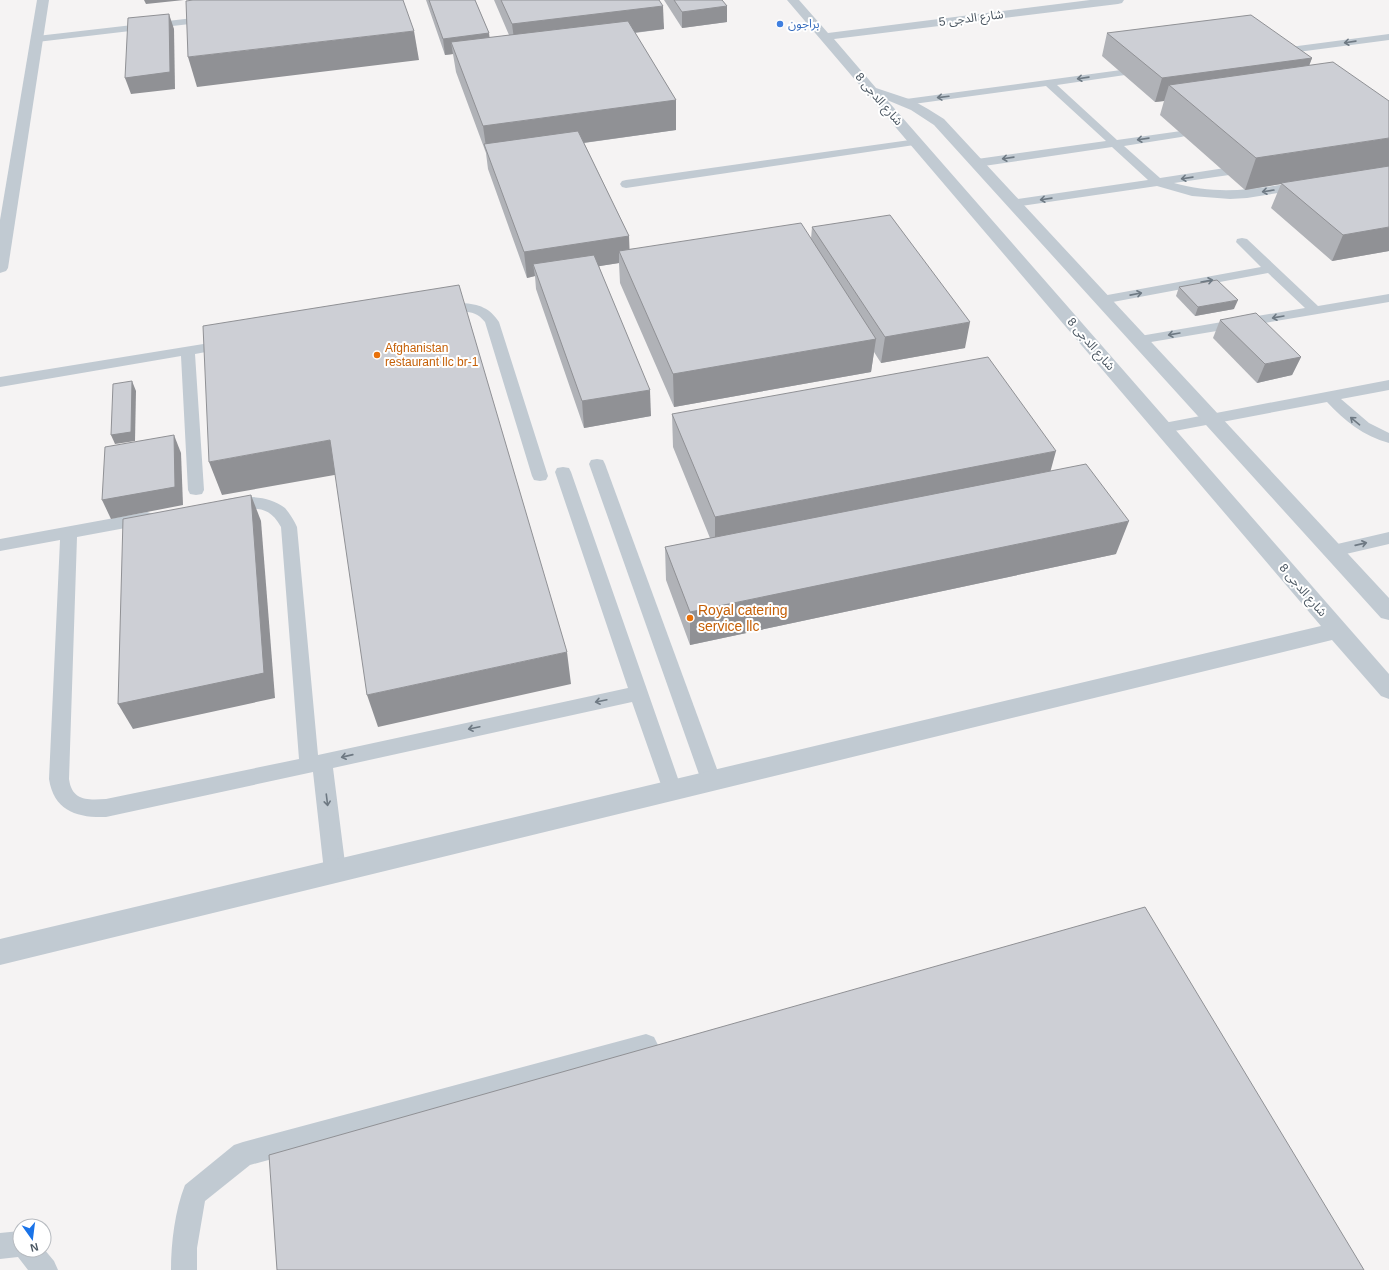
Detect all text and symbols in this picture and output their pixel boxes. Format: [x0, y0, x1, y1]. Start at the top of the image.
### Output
street label: شارع الدجى 5 [938, 7, 1004, 31]
place label: براجون [788, 17, 820, 31]
marker: براجون [775, 19, 785, 29]
one-way arrow [1344, 38, 1357, 46]
street label: شارع الدجى 8 [851, 70, 906, 129]
one-way arrow [1077, 75, 1090, 82]
one-way arrow [936, 93, 949, 101]
one-way arrow [1137, 135, 1150, 143]
one-way arrow [1002, 154, 1015, 162]
one-way arrow [1180, 174, 1193, 182]
one-way arrow [1262, 187, 1275, 195]
one-way arrow [1040, 195, 1053, 203]
one-way arrow [1200, 276, 1213, 284]
one-way arrow [1129, 290, 1142, 298]
one-way arrow [1272, 313, 1285, 321]
street label: شارع الدجى 8 [1063, 315, 1118, 374]
one-way arrow [1168, 331, 1181, 339]
place label: Afghanistan restaurant llc br-1 [385, 341, 479, 369]
marker: Afghanistan restaurant llc br-1 [372, 350, 382, 360]
one-way arrow [1349, 416, 1360, 425]
one-way arrow [1354, 540, 1367, 548]
street label: شارع الدجى 8 [1275, 561, 1330, 620]
place label: Royal catering service llc [698, 602, 788, 634]
marker: Royal catering service llc [685, 613, 695, 623]
one-way arrow [594, 697, 607, 705]
one-way arrow [467, 725, 480, 733]
one-way arrow [340, 753, 353, 761]
one-way arrow [323, 793, 331, 806]
north arrow [12, 1218, 52, 1258]
text: N [29, 1241, 40, 1254]

